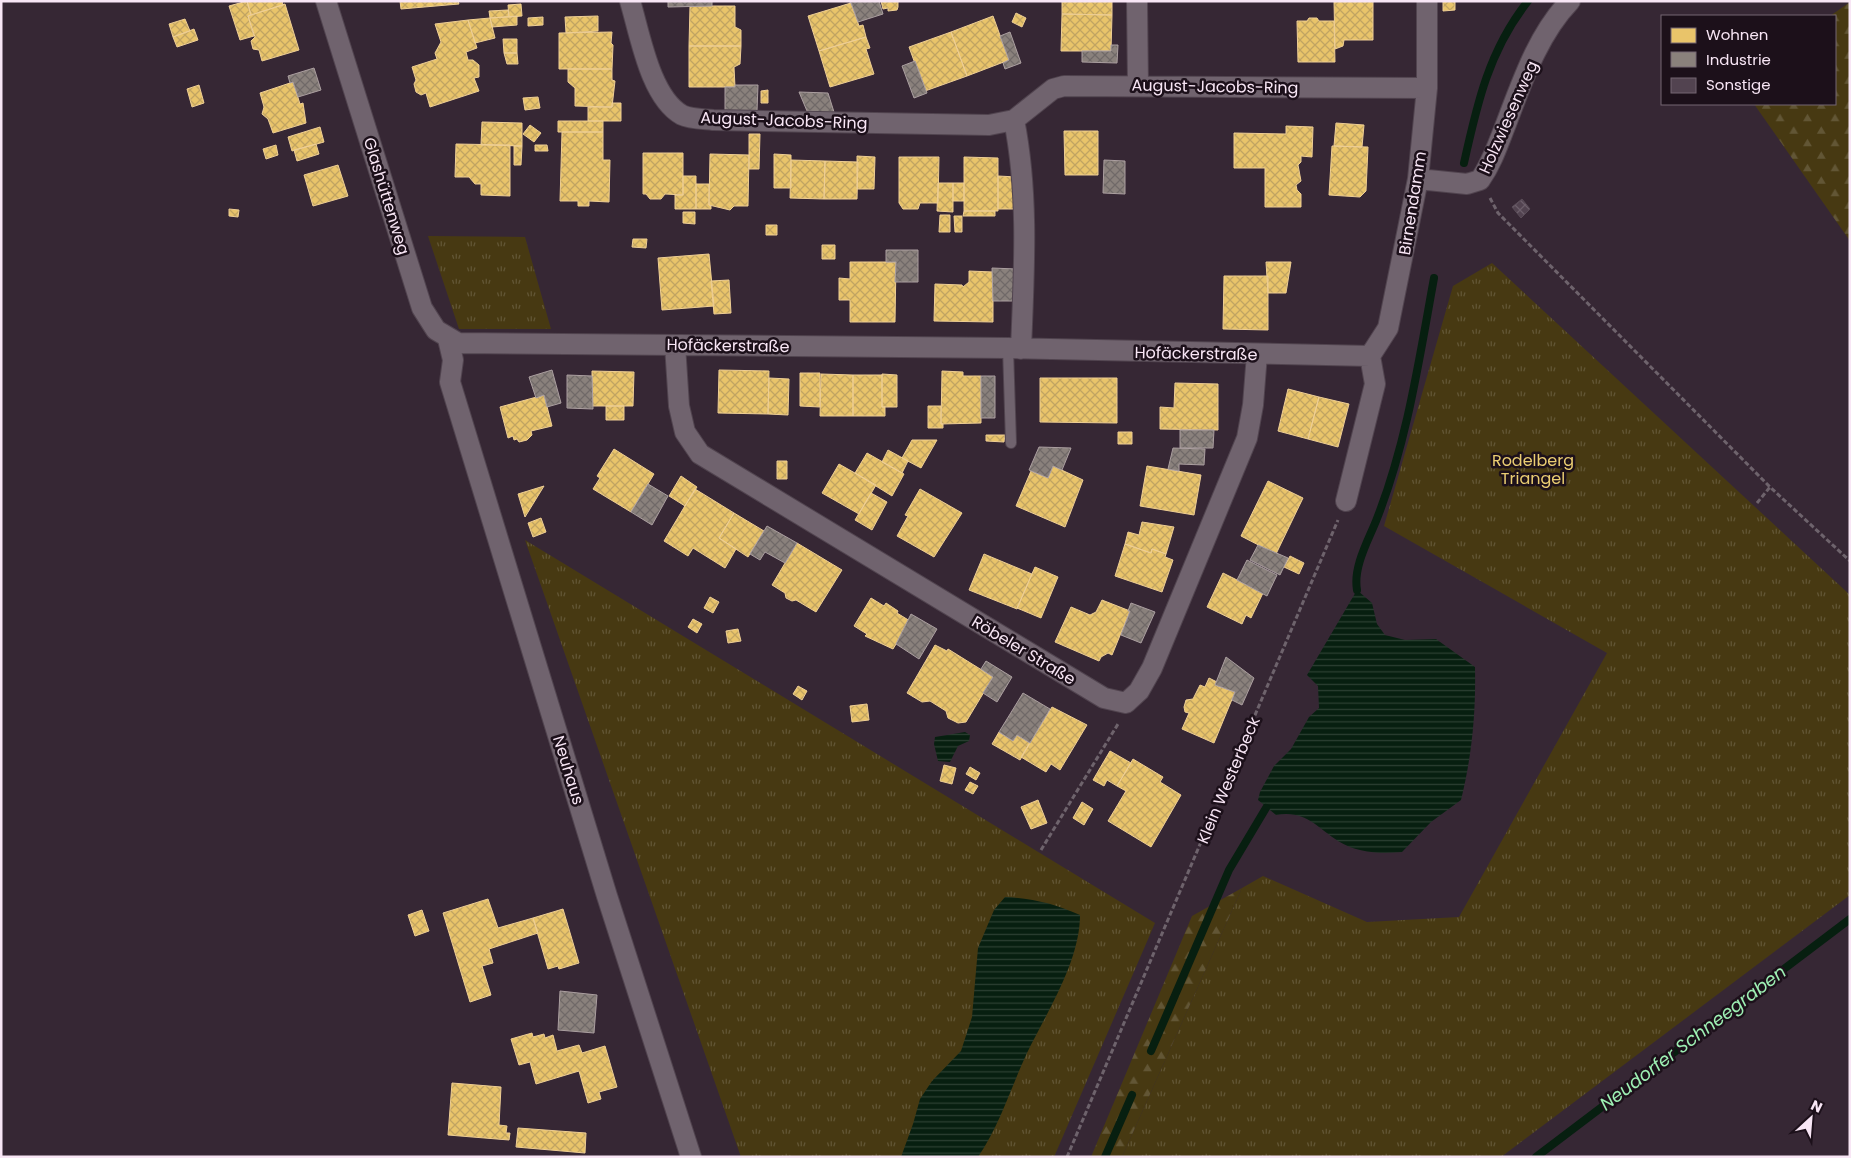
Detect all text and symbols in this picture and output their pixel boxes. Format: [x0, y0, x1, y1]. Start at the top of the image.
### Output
legend [1661, 15, 1836, 105]
text: Wohnen [1706, 24, 1768, 45]
text: Industrie [1706, 49, 1771, 70]
street label: Holzwiesenweg [1473, 57, 1544, 178]
street label: August-Jacobs-Ring [1131, 74, 1299, 99]
text: Sonstige [1706, 74, 1770, 95]
street label: August-Jacobs-Ring [700, 106, 868, 135]
street label: Glashüttenweg [358, 135, 415, 258]
street label: Birnendamm [1393, 150, 1432, 257]
street label: Hofäckerstraße [666, 333, 790, 358]
street label: Hofäckerstraße [1134, 341, 1258, 366]
park label: Rodelberg Triangel [1492, 449, 1574, 490]
street label: Röbeler Straße [967, 610, 1080, 691]
street label: Klein Westerbeck [1191, 712, 1266, 847]
street label: Neuhaus [547, 733, 590, 807]
water label: Neudorfer Schneegraben [1594, 959, 1791, 1116]
north arrow [1786, 1093, 1836, 1143]
text: N [1808, 1095, 1826, 1118]

